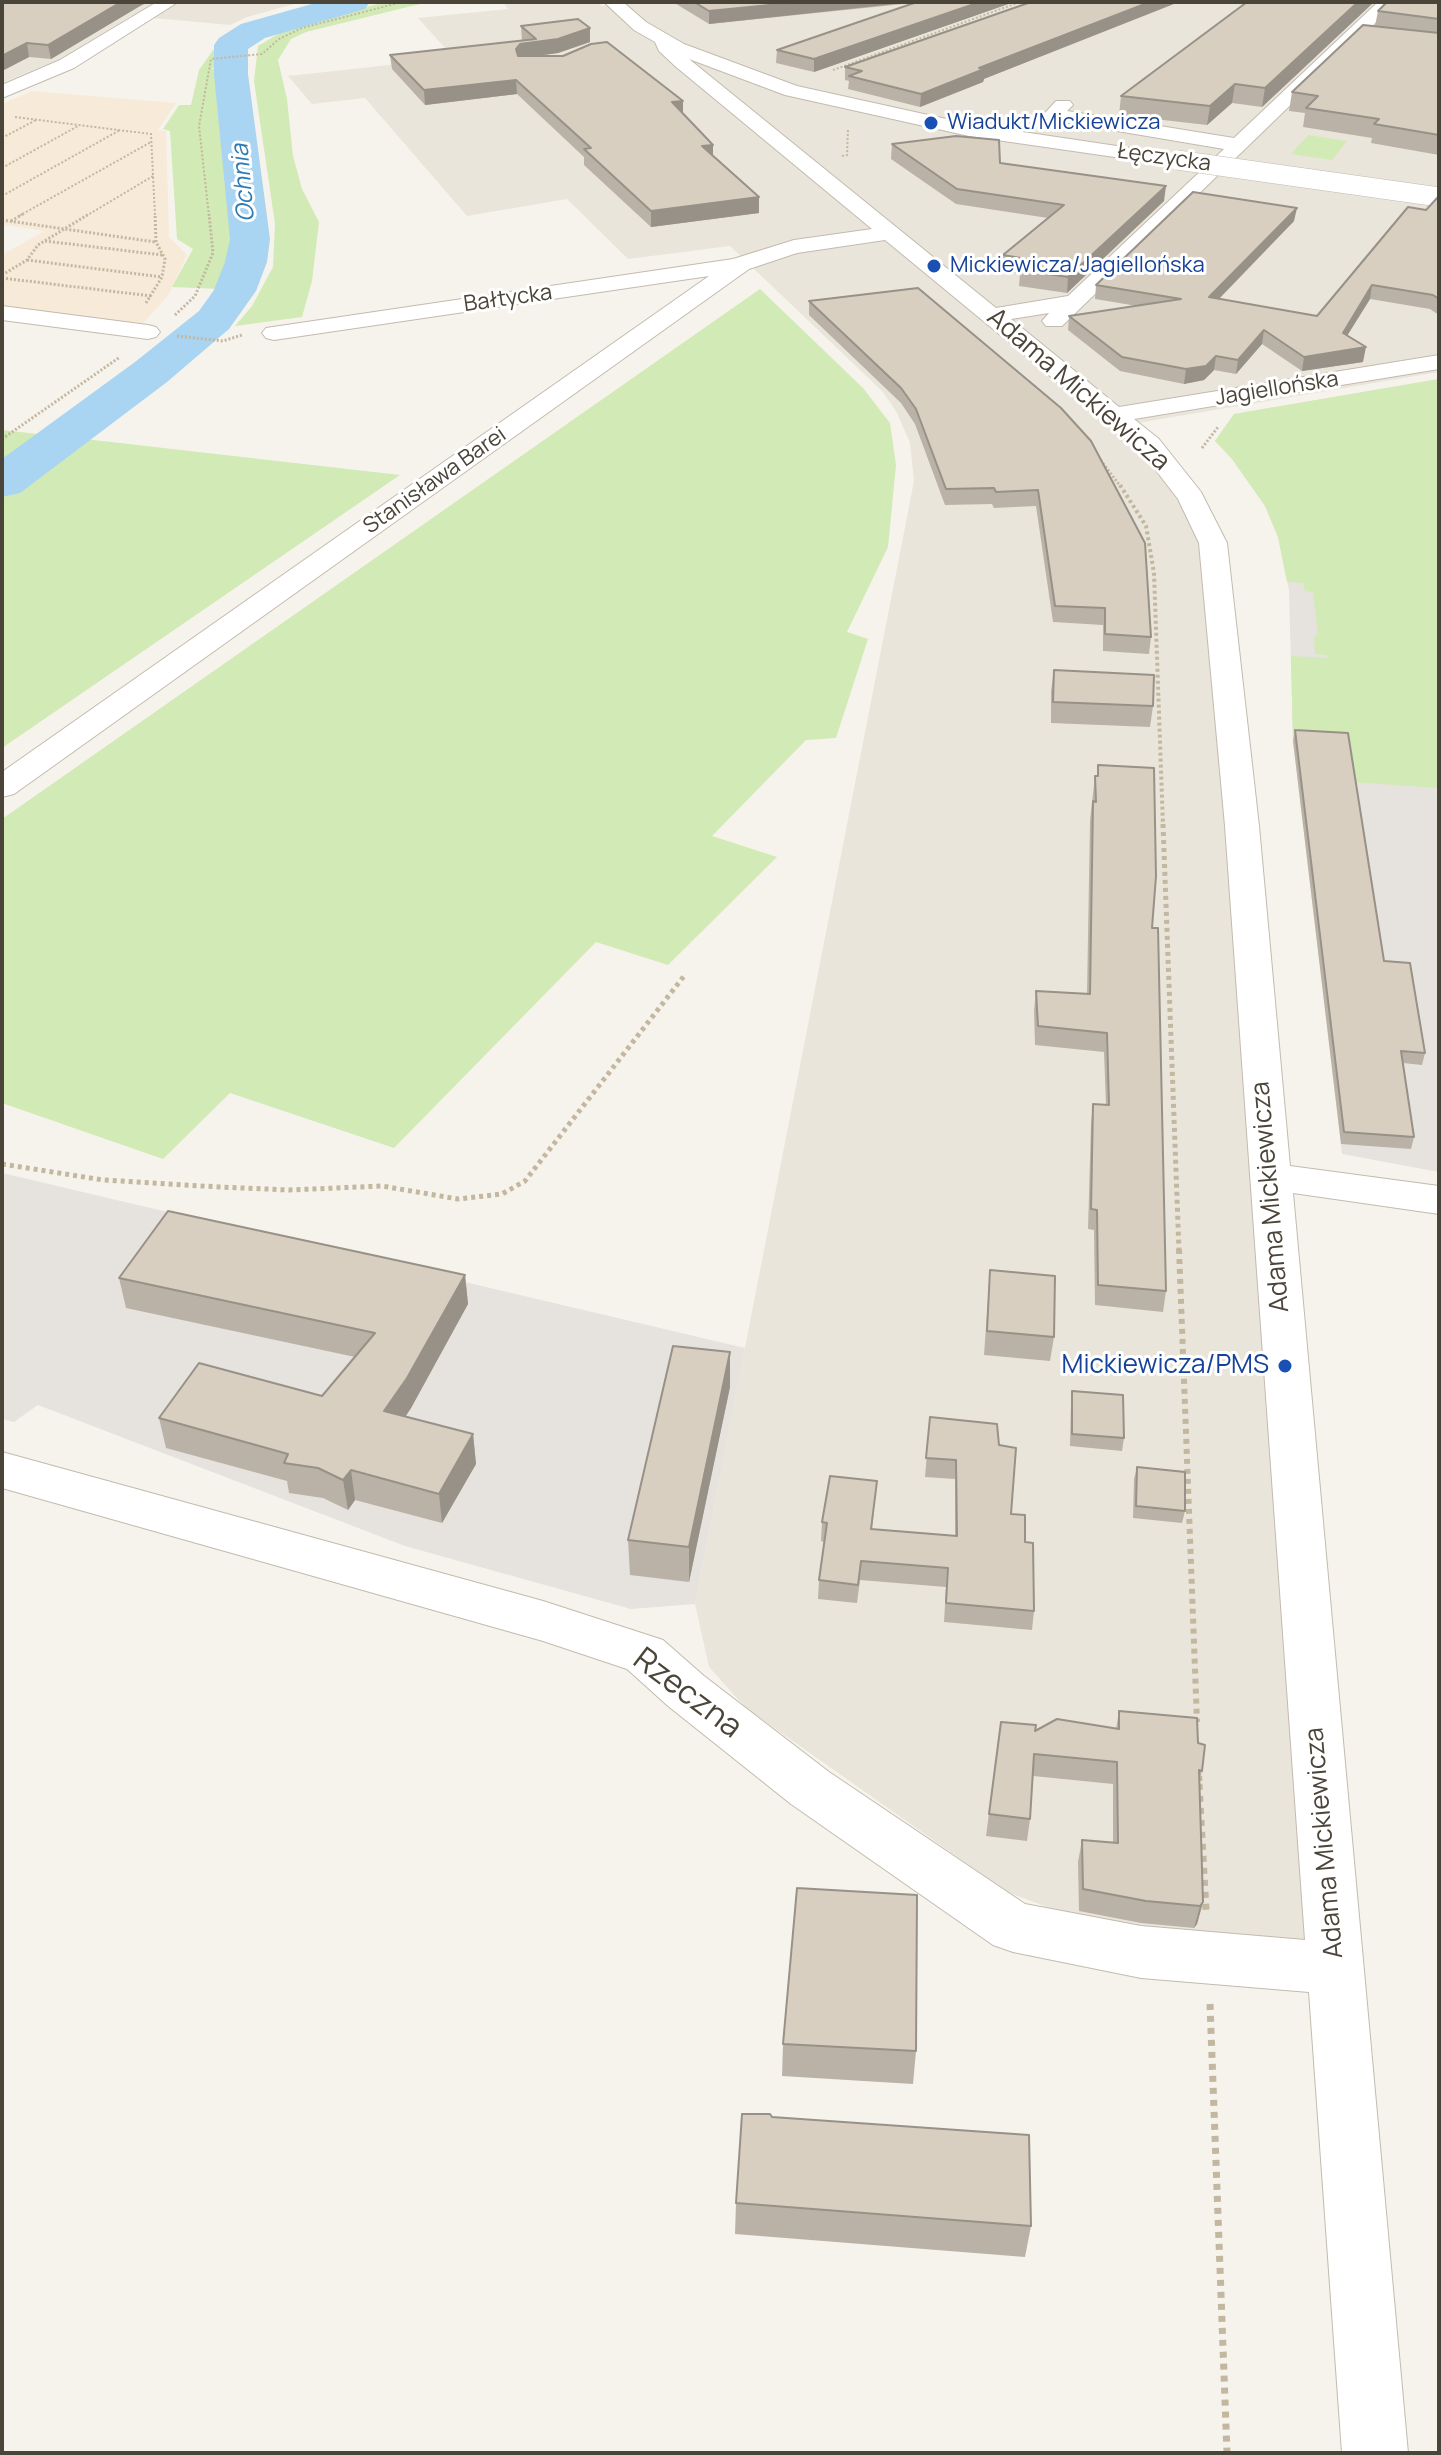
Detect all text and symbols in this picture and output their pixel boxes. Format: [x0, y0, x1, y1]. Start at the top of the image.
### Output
place label: Wiadukt/Mickiewicza [947, 110, 1161, 136]
marker: Wiadukt/Mickiewicza [922, 114, 940, 132]
street label: Łęczycka [1116, 138, 1212, 178]
water label: Ochnia [226, 143, 262, 223]
place label: Mickiewicza/Jagiellońska [950, 253, 1205, 279]
marker: Mickiewicza/Jagiellońska [925, 257, 943, 275]
street label: Bałtycka [462, 280, 554, 318]
street label: Adama Mickiewicza [980, 302, 1176, 478]
street label: Jagiellońska [1213, 366, 1341, 412]
street label: Stanisława Barei [359, 422, 511, 540]
street label: Adama Mickiewicza [1245, 1080, 1297, 1314]
place label: Mickiewicza/PMS [1062, 1350, 1269, 1382]
marker: Mickiewicza/PMS [1276, 1357, 1294, 1375]
street label: Rzeczna [625, 1641, 749, 1747]
street label: Adama Mickiewicza [1299, 1726, 1351, 1960]

